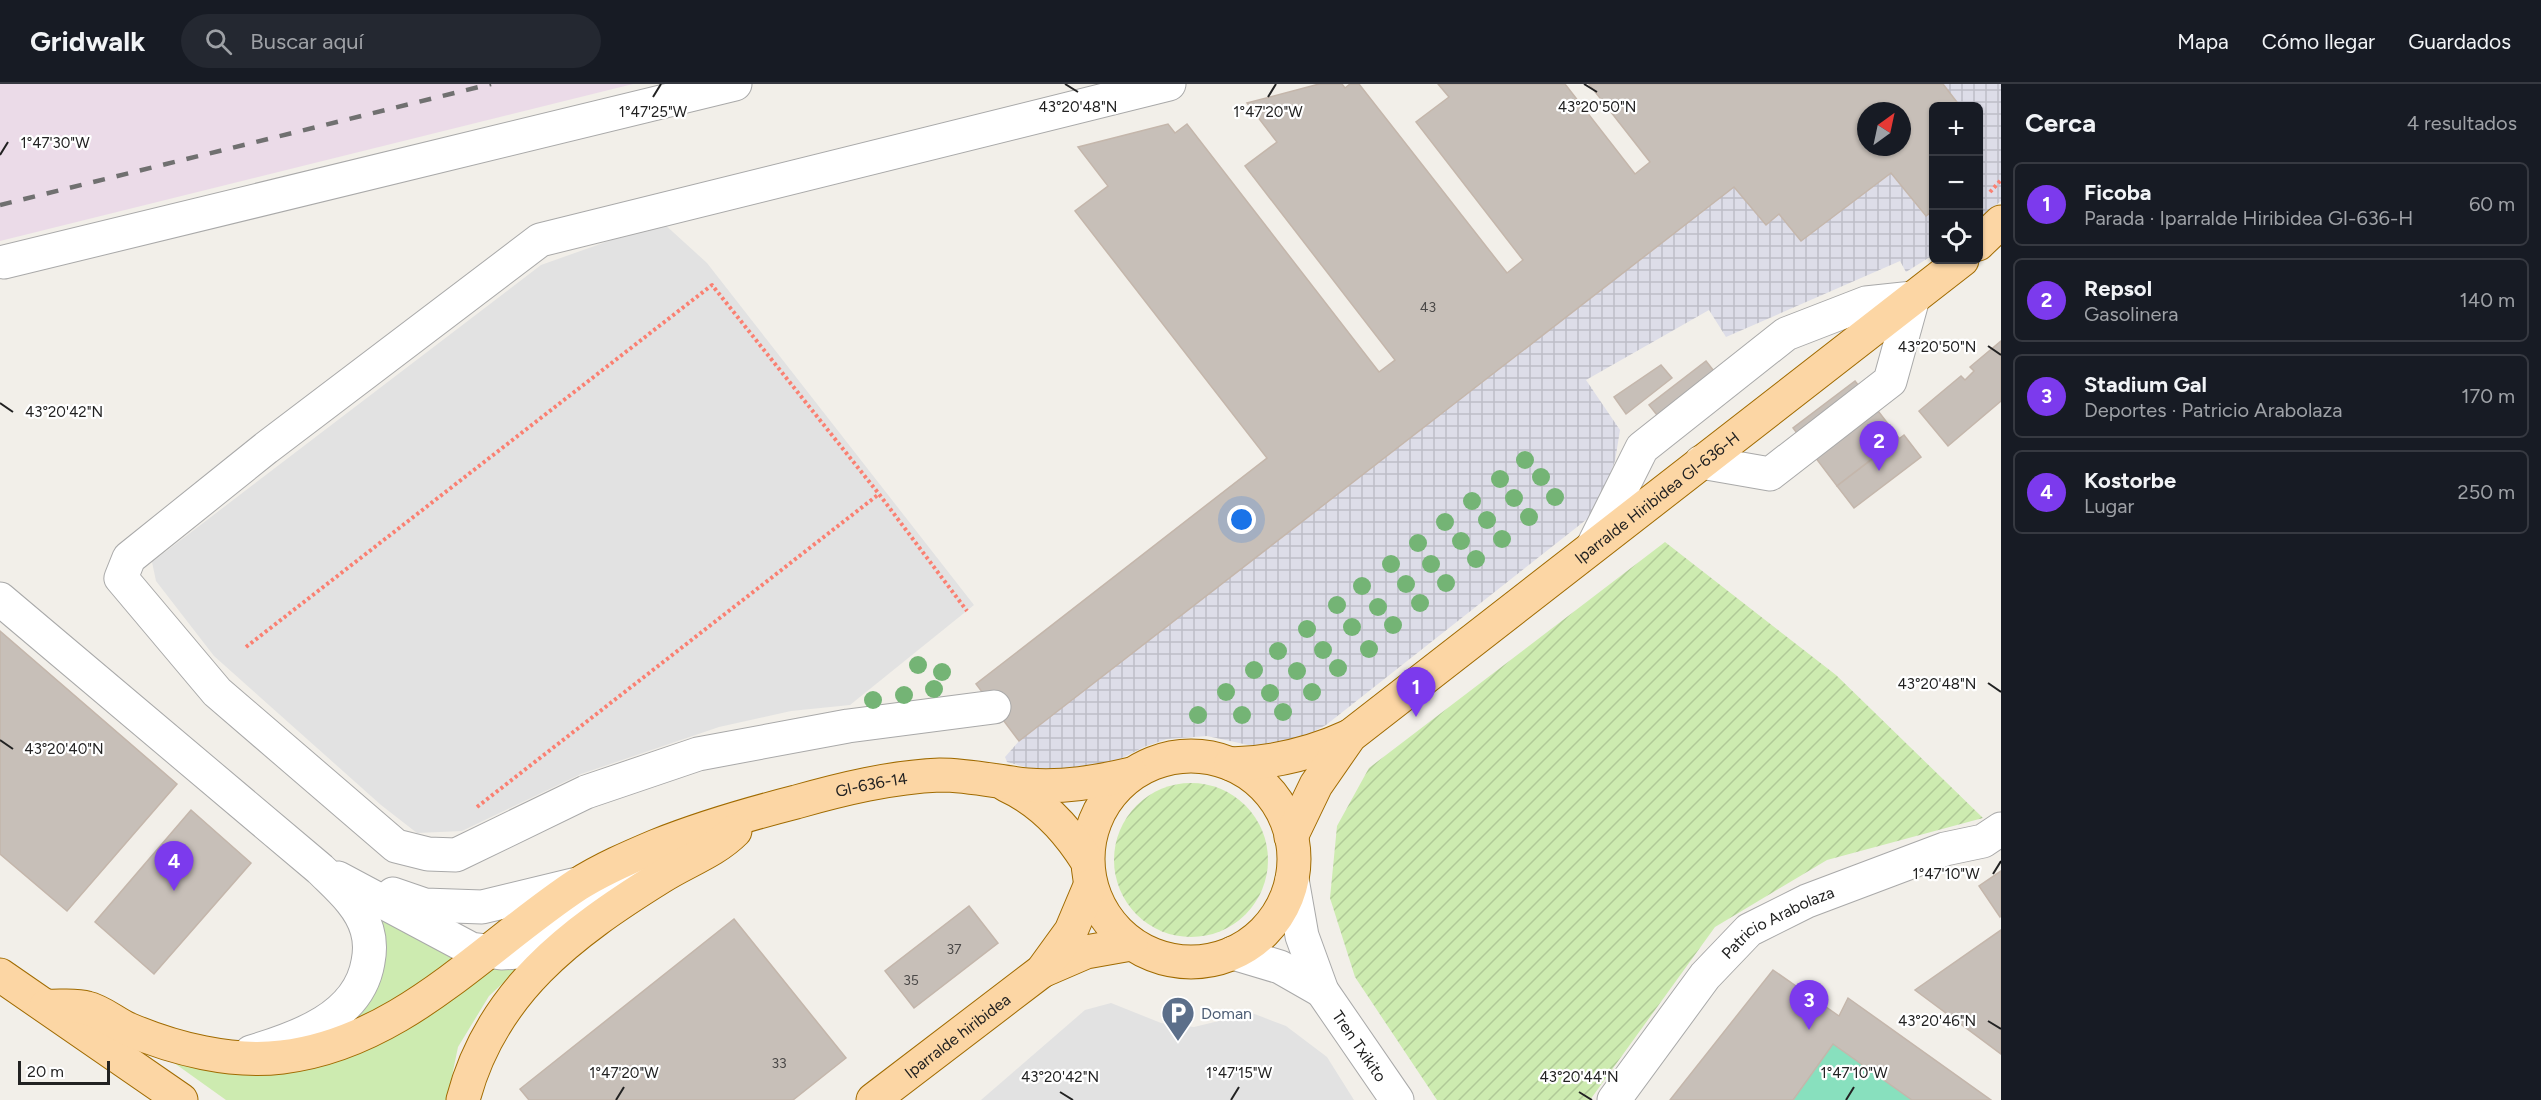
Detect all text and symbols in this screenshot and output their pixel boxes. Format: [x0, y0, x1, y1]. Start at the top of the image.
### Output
search box [181, 14, 601, 68]
text: Gridwalk [30, 24, 145, 58]
icon: search [202, 25, 235, 58]
text: Buscar aquí [250, 28, 364, 55]
text: Mapa [2177, 29, 2229, 54]
text: Cómo llegar [2262, 29, 2375, 54]
text: Guardados [2408, 29, 2511, 54]
text: 43°20'48"N [1039, 98, 1117, 116]
text: 43°20'50"N [1558, 98, 1636, 116]
north arrow [1857, 102, 1911, 156]
map controls [1929, 102, 1983, 264]
button: + [1929, 102, 1983, 156]
text: 1°47'25"W [619, 103, 688, 121]
text: 1°47'20"W [1233, 103, 1303, 121]
text: Cerca [2025, 107, 2096, 139]
text: 4 resultados [2407, 111, 2517, 135]
text: 1°47'30"W [20, 134, 90, 152]
button: − [1929, 156, 1983, 210]
text: Ficoba [2084, 179, 2152, 206]
text: 1 [2042, 192, 2051, 216]
text: 60 m [2469, 192, 2515, 216]
text: Parada · Iparralde Hiribidea GI-636-H [2084, 206, 2413, 230]
button: locate [1929, 210, 1983, 264]
text: Repsol [2084, 275, 2152, 302]
text: 2 [2041, 288, 2052, 312]
text: 140 m [2460, 288, 2515, 312]
house number: 43 [1420, 299, 1436, 316]
text: Gasolinera [2084, 302, 2178, 326]
text: 43°20'50"N [1898, 338, 1976, 356]
text: Stadium Gal [2084, 371, 2207, 398]
text: 3 [2041, 384, 2052, 408]
text: 170 m [2461, 384, 2515, 408]
text: Deportes · Patricio Arabolaza [2084, 398, 2343, 422]
text: 43°20'42"N [25, 403, 103, 421]
pin: 2 [1860, 422, 1898, 471]
street label: Iparralde Hiribidea GI-636-H [1571, 428, 1743, 568]
text: Kostorbe [2084, 467, 2176, 494]
text: 4 [2040, 480, 2053, 504]
text: 250 m [2458, 480, 2515, 504]
text: Lugar [2084, 494, 2134, 518]
your location [1227, 505, 1256, 534]
pin: 1 [1396, 668, 1436, 717]
text: 43°20'48"N [1898, 675, 1976, 693]
text: 43°20'40"N [24, 740, 104, 758]
street label: GI-636-14 [834, 769, 909, 801]
pin: 4 [154, 842, 194, 891]
text: 1°47'10"W [1912, 865, 1980, 883]
street label: Patricio Arabolaza [1718, 883, 1837, 963]
house number: 37 [946, 941, 962, 958]
house number: 35 [903, 972, 919, 989]
pin: 3 [1790, 980, 1828, 1030]
street label: Iparralde hiribidea [901, 990, 1014, 1082]
parking icon: Doman [1160, 995, 1196, 1042]
place label: Doman [1201, 1004, 1252, 1023]
street label: Tren Txikito [1328, 1007, 1390, 1085]
text: 43°20'46"N [1898, 1012, 1976, 1030]
house number: 33 [771, 1055, 787, 1072]
scale bar [18, 1058, 110, 1086]
text: 20 m [27, 1062, 64, 1081]
text: 1°47'20"W [589, 1064, 659, 1082]
text: 1°47'15"W [1206, 1064, 1273, 1082]
text: 1°47'10"W [1820, 1064, 1888, 1082]
text: 43°20'42"N [1021, 1068, 1099, 1086]
text: 43°20'44"N [1539, 1068, 1619, 1086]

